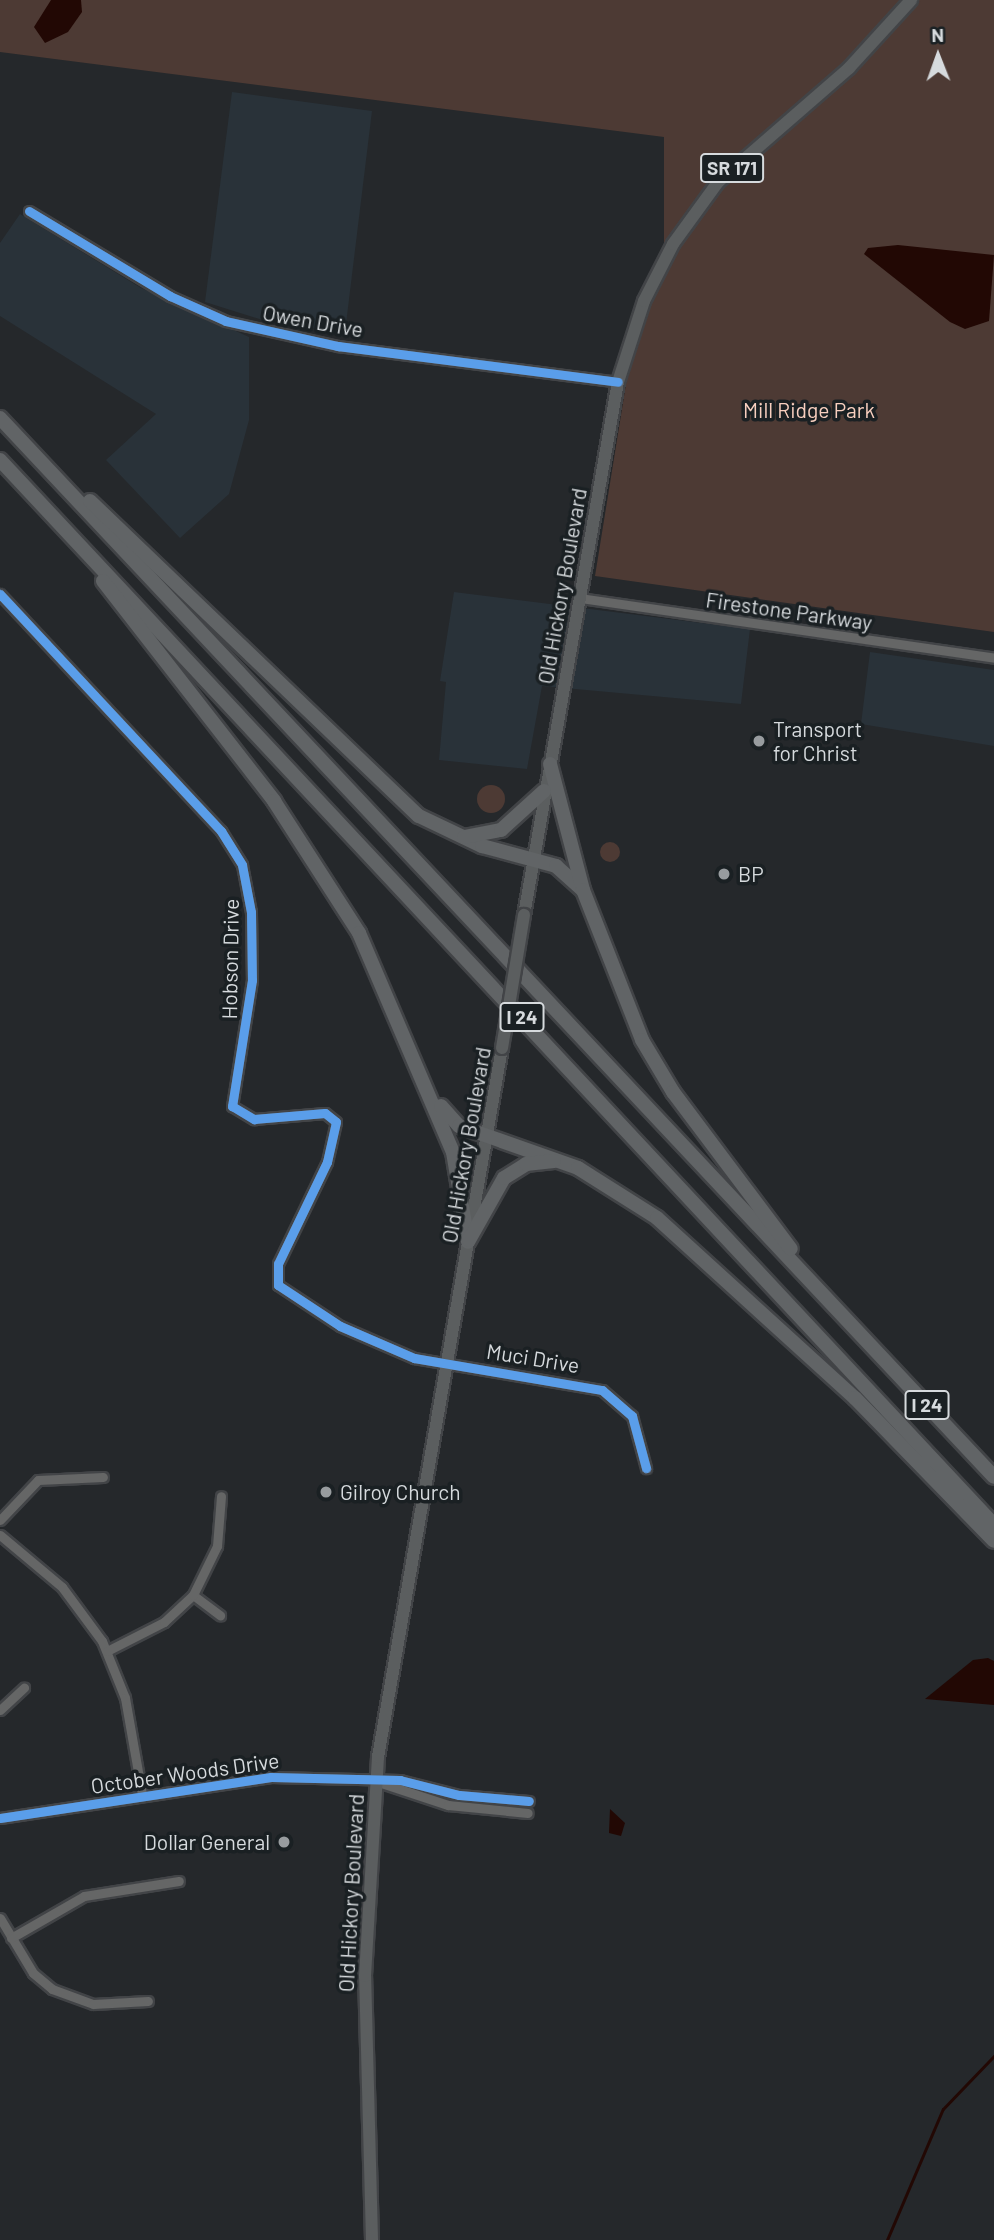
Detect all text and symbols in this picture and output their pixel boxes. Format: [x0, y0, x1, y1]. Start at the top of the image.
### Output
north arrow [903, 21, 973, 91]
text: N [931, 23, 944, 46]
road number: SR 171 [699, 152, 765, 184]
street label: Owen Drive [261, 300, 365, 342]
park label: Mill Ridge Park [743, 397, 875, 423]
street label: Old Hickory Boulevard [532, 486, 592, 686]
street label: Firestone Parkway [704, 587, 874, 635]
place label: Transport for Christ [773, 716, 862, 766]
marker: Transport for Christ [751, 733, 767, 749]
place label: BP [738, 861, 764, 887]
marker: BP [716, 866, 732, 882]
street label: Hobson Drive [216, 899, 244, 1019]
road number: I 24 [499, 1001, 545, 1032]
street label: Old Hickory Boulevard [436, 1045, 496, 1245]
street label: Muci Drive [485, 1338, 581, 1378]
road number: I 24 [904, 1390, 950, 1420]
place label: Gilroy Church [340, 1479, 461, 1505]
marker: Gilroy Church [318, 1484, 334, 1500]
street label: October Woods Drive [89, 1747, 281, 1799]
street label: Old Hickory Boulevard [333, 1793, 369, 1993]
place label: Dollar General [144, 1829, 270, 1855]
marker: Dollar General [276, 1834, 292, 1850]

